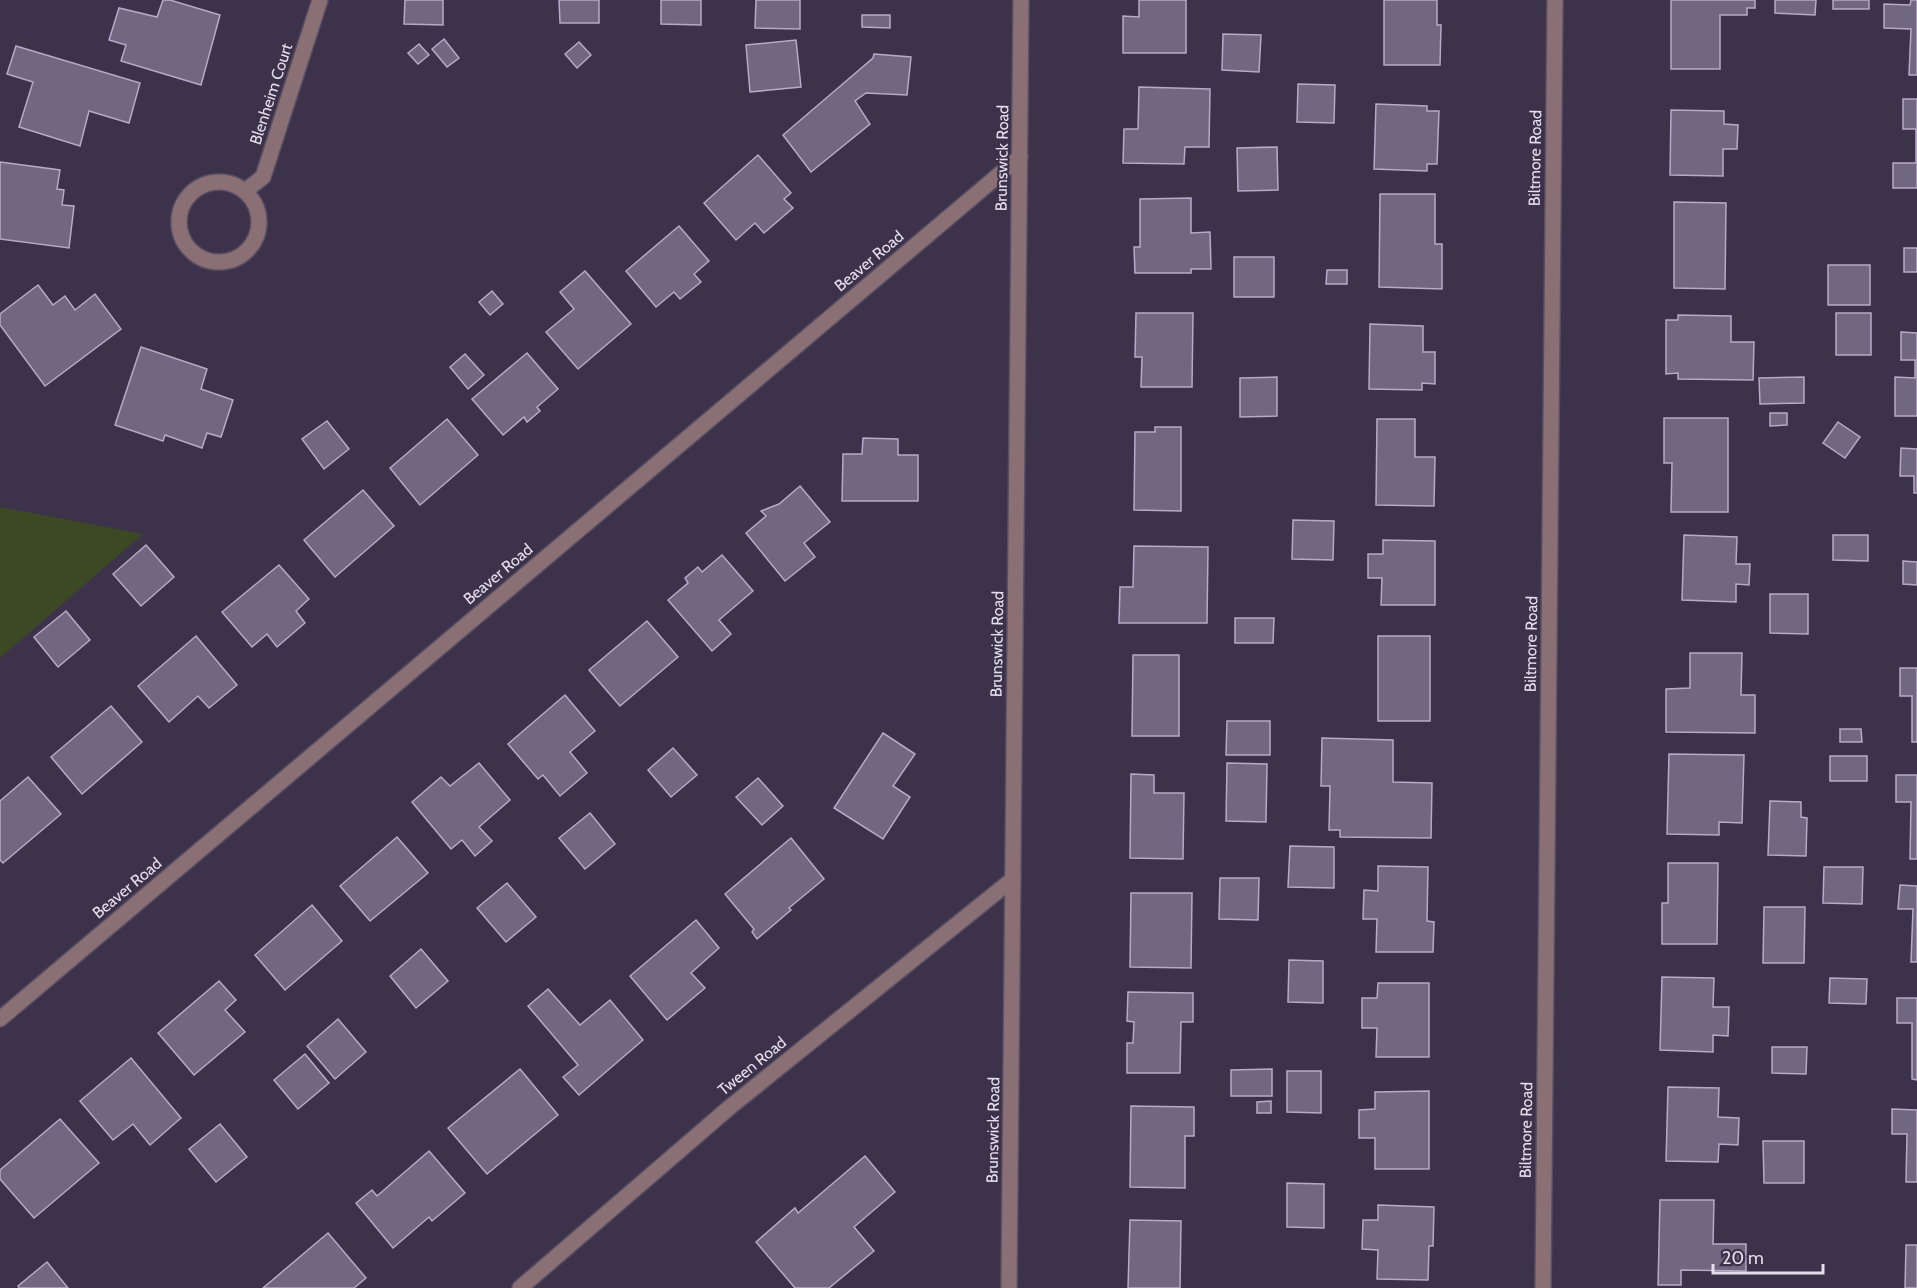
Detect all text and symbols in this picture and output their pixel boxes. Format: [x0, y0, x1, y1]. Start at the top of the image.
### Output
street label: Blenheim Court [246, 40, 297, 147]
street label: Brunswick Road [992, 105, 1012, 211]
street label: Biltmore Road [1525, 110, 1545, 206]
street label: Beaver Road [831, 227, 907, 295]
street label: Beaver Road [460, 540, 536, 608]
street label: Brunswick Road [987, 591, 1007, 697]
street label: Biltmore Road [1521, 596, 1541, 692]
street label: Beaver Road [89, 854, 165, 922]
street label: Tween Road [714, 1033, 790, 1099]
street label: Brunswick Road [983, 1077, 1003, 1183]
street label: Biltmore Road [1516, 1082, 1536, 1178]
scale bar [1713, 1237, 1822, 1275]
text: 20 m [1722, 1247, 1764, 1269]

